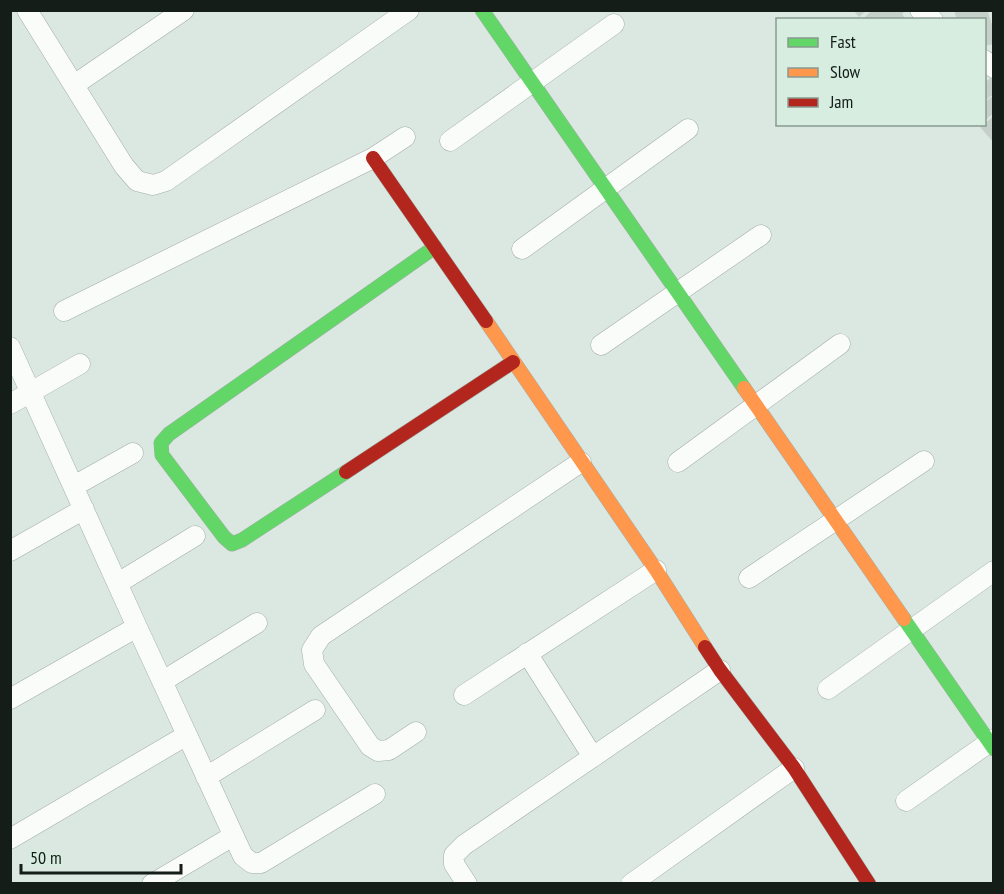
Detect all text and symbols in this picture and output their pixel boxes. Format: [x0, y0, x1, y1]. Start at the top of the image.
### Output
legend [776, 18, 986, 126]
text: Fast [830, 30, 856, 53]
text: Slow [830, 60, 861, 83]
text: Jam [829, 90, 853, 113]
scale bar [21, 837, 182, 875]
text: 50 m [30, 846, 62, 869]

